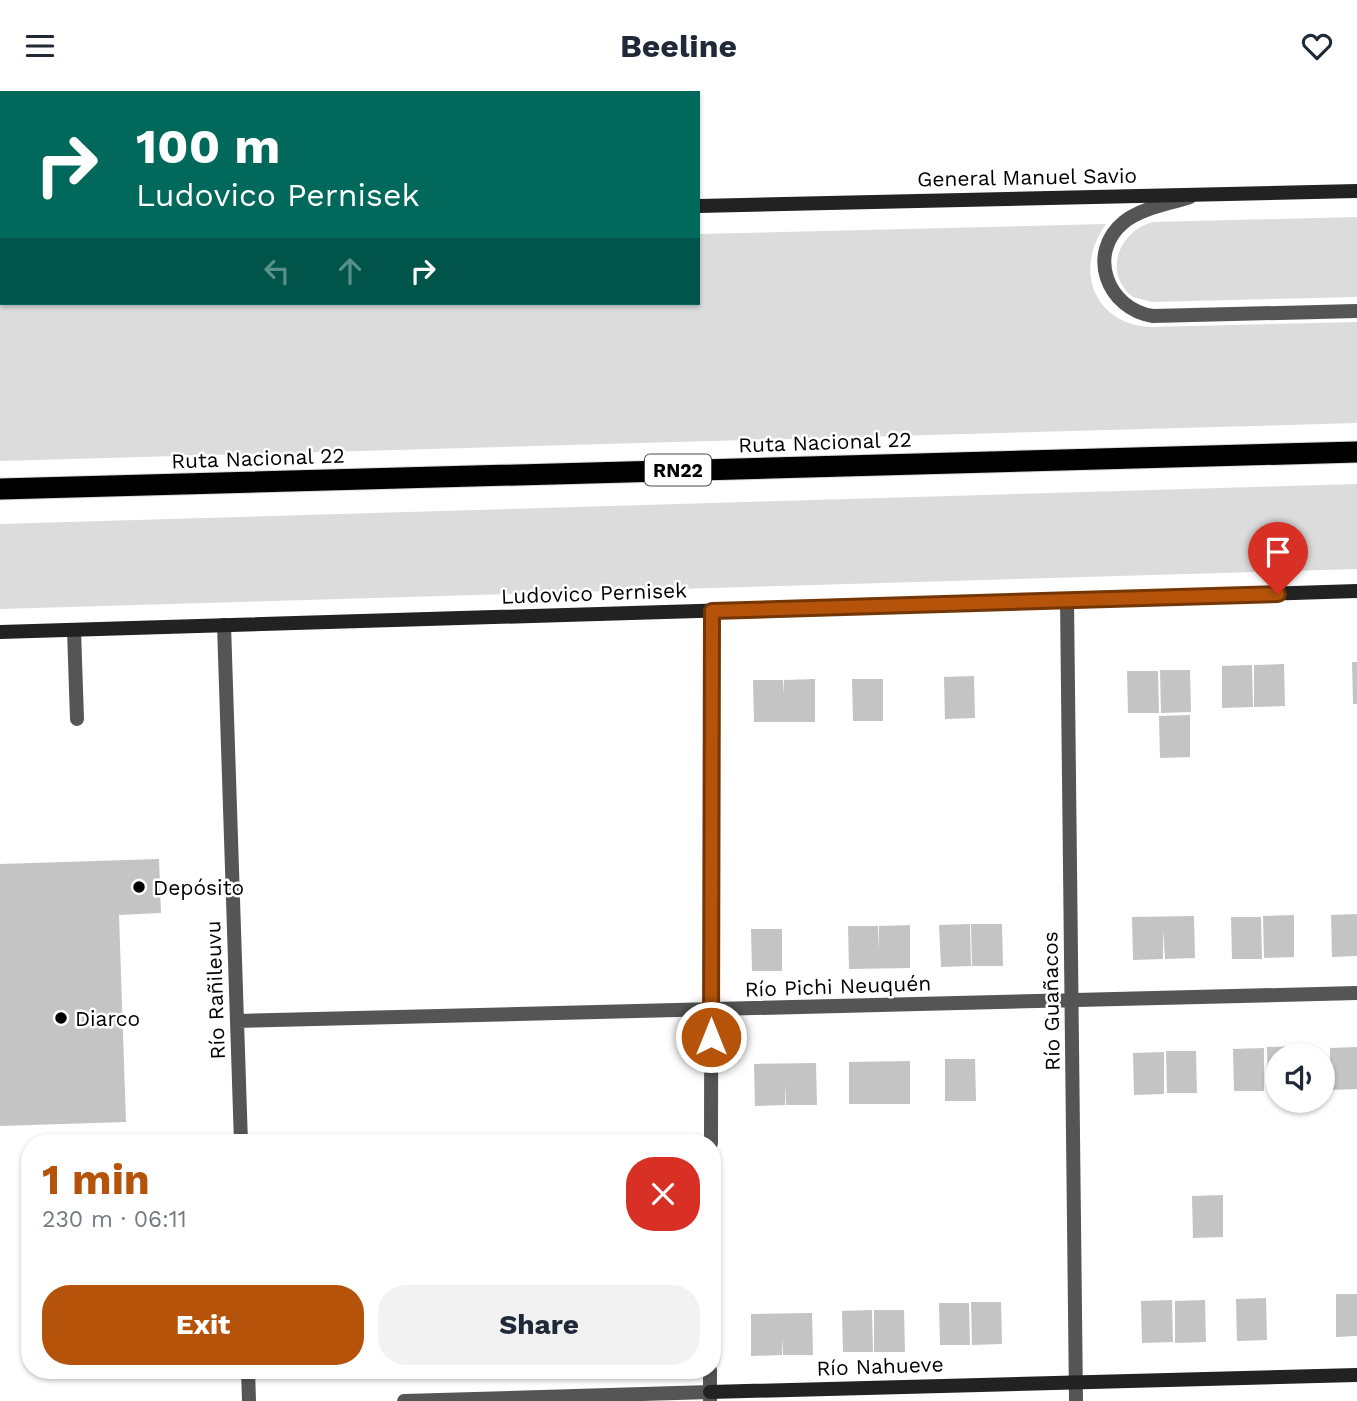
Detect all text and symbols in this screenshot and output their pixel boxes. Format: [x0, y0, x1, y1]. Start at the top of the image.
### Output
icon: menu [21, 27, 59, 65]
text: Beeline [620, 27, 737, 65]
icon: heart [1298, 27, 1336, 65]
text: 100 m [136, 117, 280, 175]
icon: right [21, 119, 112, 210]
street label: General Manuel Savio [917, 163, 1137, 191]
text: Ludovico Pernisek [136, 176, 420, 214]
icon: left [258, 252, 296, 290]
icon: ahead [331, 252, 369, 290]
icon: right [404, 252, 442, 290]
street label: Ruta Nacional 22 [738, 426, 912, 458]
street label: Ruta Nacional 22 [171, 442, 345, 474]
road number: RN22 [645, 455, 711, 485]
pin [1248, 522, 1308, 594]
icon: arrive [1259, 533, 1297, 571]
street label: Ludovico Pernisek [501, 577, 688, 609]
place label: Depósito [153, 875, 244, 900]
marker: Depósito [131, 879, 147, 895]
street label: Río Rañileuvu [200, 920, 230, 1060]
street label: Río Guañacos [1037, 931, 1065, 1071]
street label: Río Pichi Neuquén [744, 970, 932, 1002]
position arrow [674, 1000, 748, 1074]
place label: Diarco [75, 1006, 140, 1031]
marker: Diarco [53, 1010, 69, 1026]
map controls [1265, 1043, 1335, 1113]
button: sound [1265, 1043, 1335, 1113]
text: 1 min [42, 1155, 150, 1204]
button: close [626, 1157, 700, 1231]
text: 230 m · 06:11 [42, 1206, 187, 1233]
button: Exit [42, 1285, 364, 1365]
button: Share [378, 1285, 700, 1365]
street label: Río Nahueve [816, 1351, 944, 1381]

